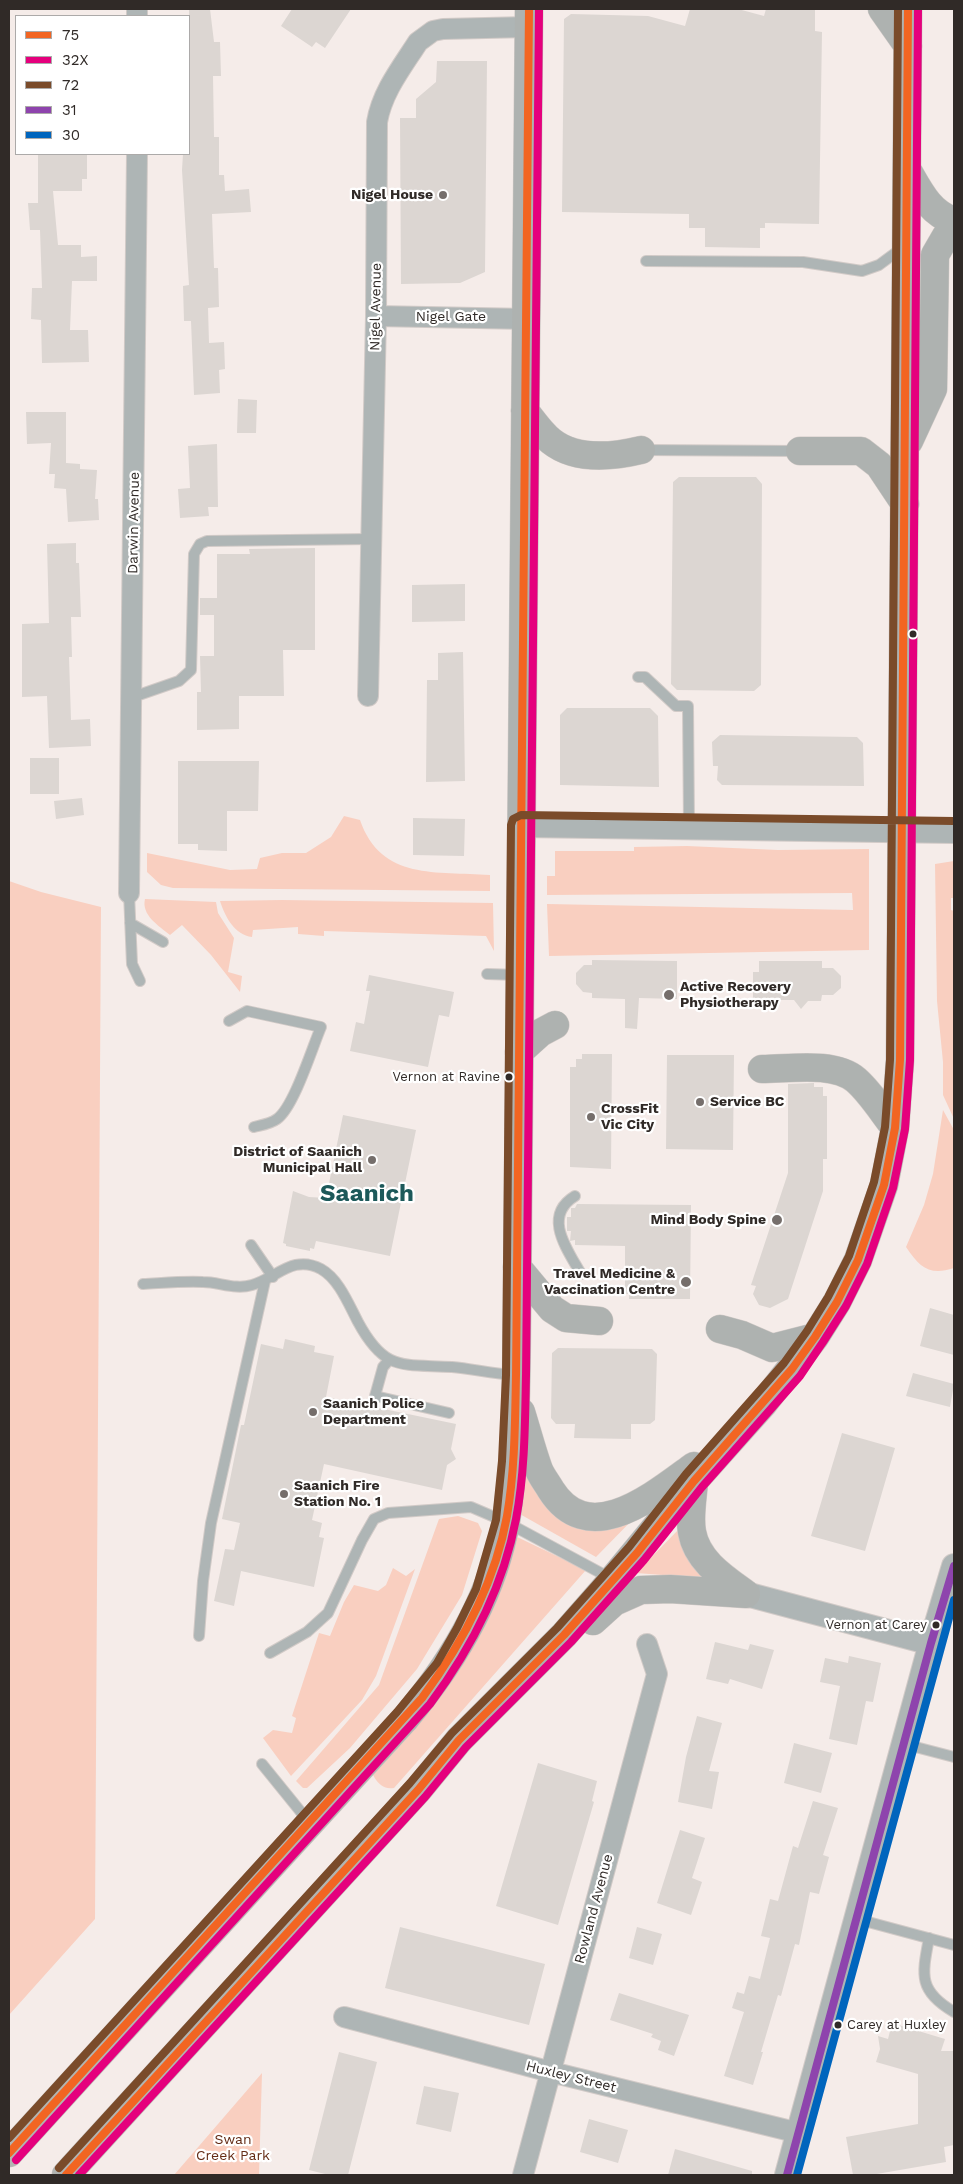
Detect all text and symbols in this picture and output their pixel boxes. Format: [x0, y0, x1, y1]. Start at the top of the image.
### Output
legend [15, 15, 190, 155]
text: 75 [62, 26, 79, 44]
text: 32X [62, 51, 89, 69]
text: 72 [62, 76, 79, 94]
text: 31 [62, 101, 77, 119]
text: 30 [62, 126, 80, 144]
place label: Nigel House [351, 187, 433, 203]
marker: Nigel House [437, 189, 449, 201]
street label: Nigel Avenue [367, 263, 385, 351]
street label: Nigel Gate [416, 309, 486, 325]
street label: Darwin Avenue [125, 472, 143, 574]
unlabelled marker [908, 629, 918, 639]
place label: Active Recovery Physiotherapy [680, 979, 791, 1012]
marker: Active Recovery Physiotherapy [662, 988, 676, 1002]
place label: Vernon at Ravine [393, 1069, 500, 1085]
marker: Vernon at Ravine [504, 1072, 514, 1082]
place label: Service BC [710, 1094, 784, 1110]
marker: Service BC [694, 1096, 706, 1108]
place label: CrossFit Vic City [601, 1101, 659, 1134]
marker: CrossFit Vic City [585, 1111, 597, 1123]
place label: District of Saanich Municipal Hall [233, 1144, 362, 1176]
marker: District of Saanich Municipal Hall [366, 1154, 378, 1166]
district label: Saanich [320, 1180, 414, 1208]
place label: Mind Body Spine [650, 1212, 766, 1228]
marker: Mind Body Spine [770, 1213, 784, 1227]
place label: Travel Medicine & Vaccination Centre [544, 1266, 675, 1298]
marker: Travel Medicine & Vaccination Centre [679, 1275, 693, 1289]
place label: Saanich Police Department [323, 1396, 424, 1428]
marker: Saanich Police Department [307, 1406, 319, 1418]
place label: Saanich Fire Station No. 1 [294, 1478, 381, 1510]
marker: Saanich Fire Station No. 1 [278, 1488, 290, 1500]
place label: Vernon at Carey [826, 1617, 927, 1633]
marker: Vernon at Carey [931, 1620, 941, 1630]
street label: Rowland Avenue [571, 1852, 617, 1966]
place label: Carey at Huxley [847, 2017, 946, 2033]
marker: Carey at Huxley [833, 2020, 843, 2030]
street label: Huxley Street [524, 2058, 618, 2096]
park label: Swan Creek Park [196, 2132, 270, 2164]

